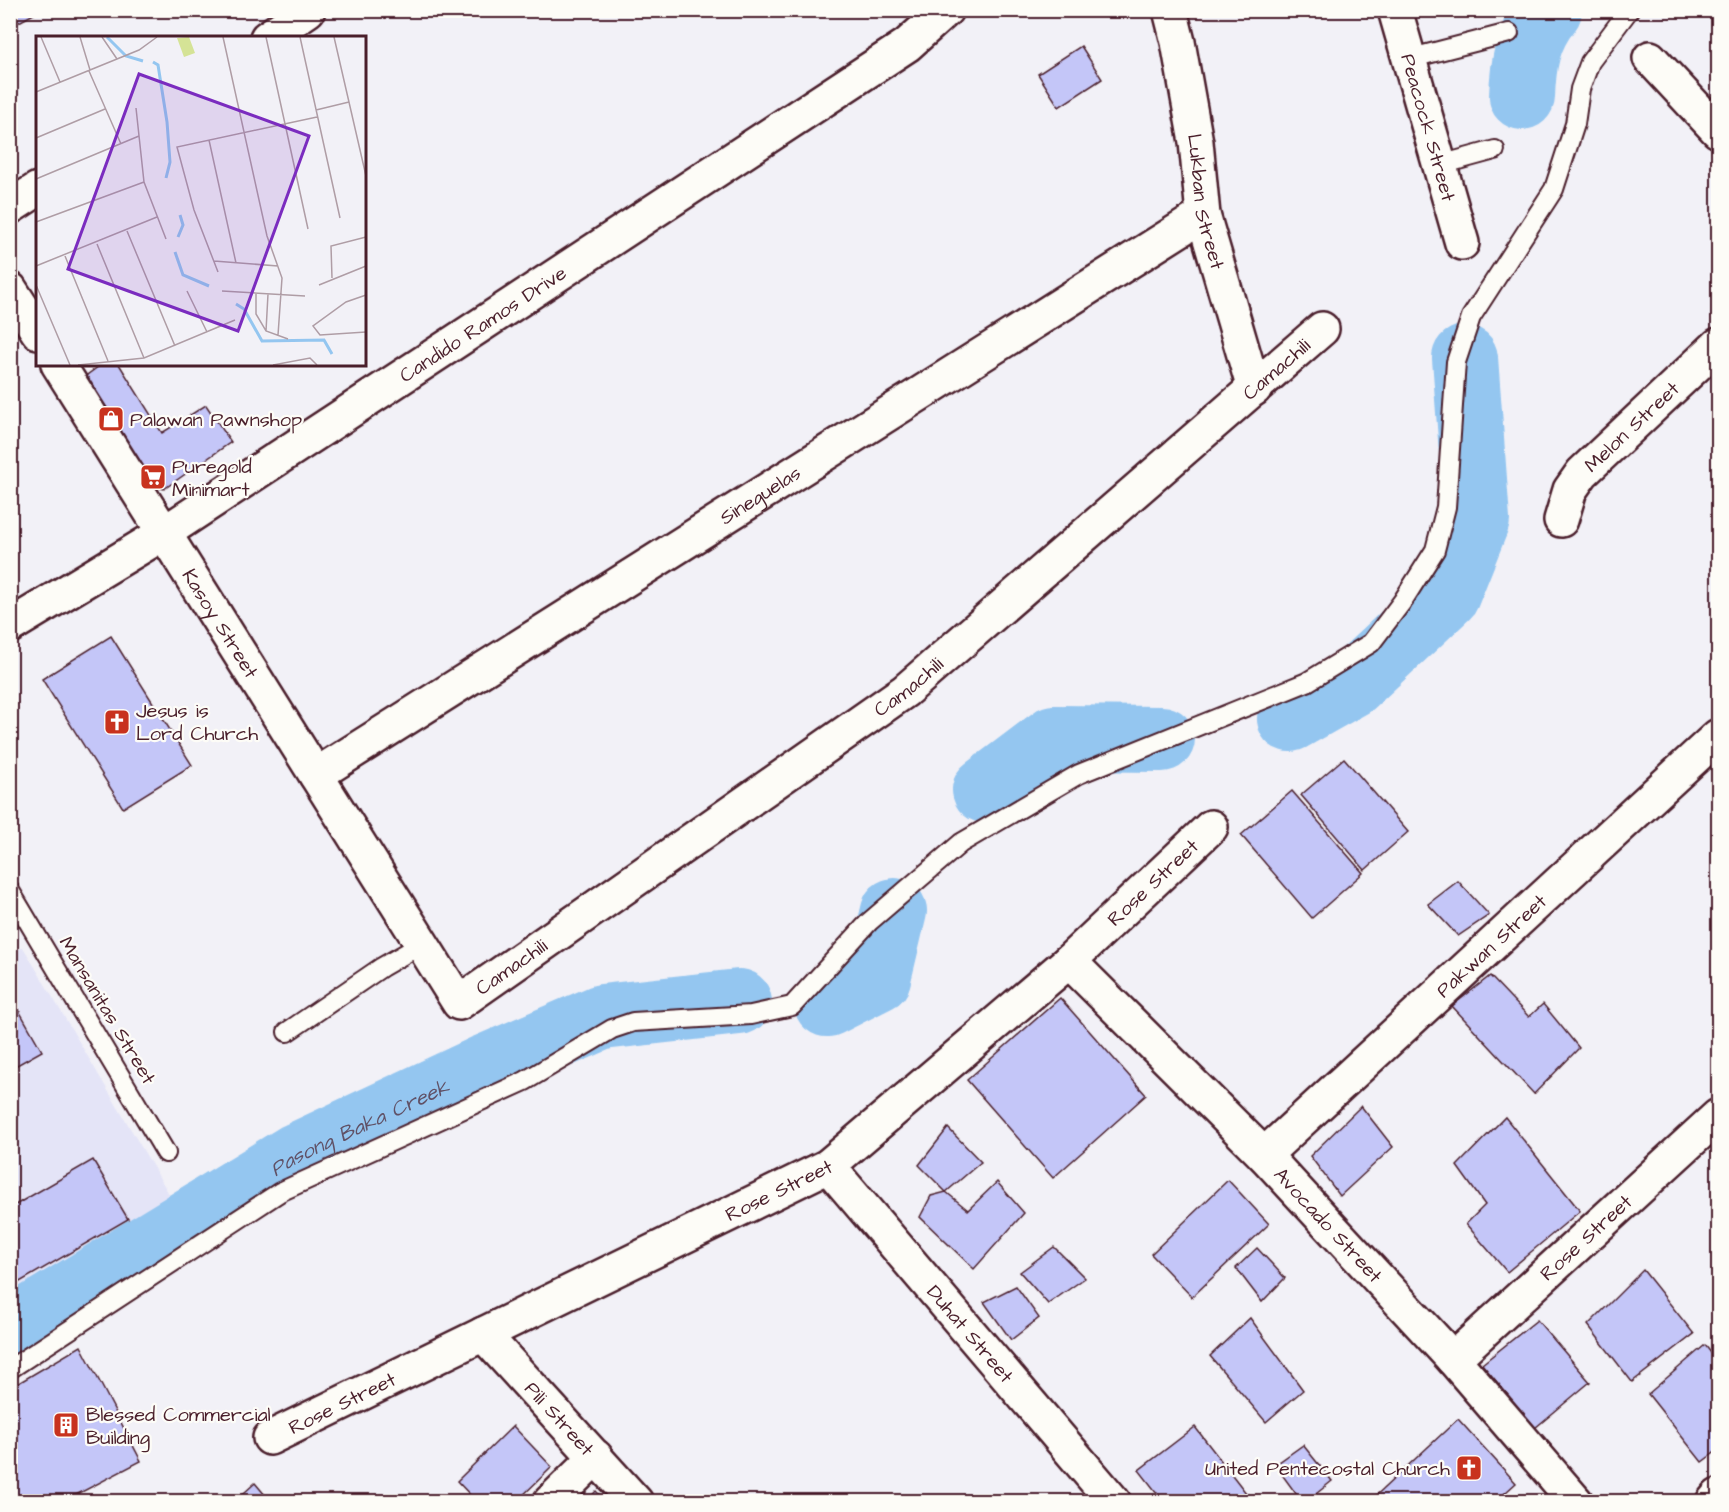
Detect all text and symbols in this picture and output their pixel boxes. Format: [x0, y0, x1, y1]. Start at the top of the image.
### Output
inset map [36, 36, 366, 366]
street label: Peacock Street [1393, 50, 1462, 205]
street label: Lukban Street [1180, 131, 1231, 273]
street label: Candido Ramos Drive [394, 259, 572, 390]
street label: Camachili [1237, 332, 1317, 407]
street label: Melon Street [1578, 375, 1686, 479]
shop icon: Palawan Pawnshop [96, 404, 126, 434]
place label: Palawan Pawnshop [130, 406, 302, 434]
place label: Puregold Minimart [172, 453, 252, 504]
street label: Sineguelas [714, 459, 807, 532]
supermarket icon: Puregold Minimart [138, 462, 168, 492]
street label: Kasoy Street [175, 564, 265, 684]
street label: Camachili [868, 651, 950, 724]
place label: Jesus is Lord Church [136, 697, 258, 748]
church icon: Jesus is Lord Church [102, 707, 132, 737]
street label: Rose Street [1101, 833, 1205, 933]
street label: Pakwan Street [1430, 888, 1553, 1004]
street label: Mansanitas Street [52, 931, 162, 1090]
street label: Camachili [470, 932, 553, 1002]
water label: Pasong Baka Creek [265, 1072, 455, 1184]
street label: Rose Street [721, 1153, 838, 1229]
street label: Avocado Street [1267, 1161, 1389, 1289]
street label: Rose Street [1534, 1189, 1639, 1288]
street label: Duhat Street [920, 1279, 1020, 1389]
street label: Rose Street [284, 1366, 401, 1442]
street label: Pili Street [518, 1376, 600, 1462]
place label: Blessed Commercial Building [86, 1401, 271, 1453]
building icon: Blessed Commercial Building [51, 1410, 81, 1440]
church icon: United Pentecostal Church [1454, 1453, 1484, 1483]
place label: United Pentecostal Church [1205, 1455, 1450, 1483]

